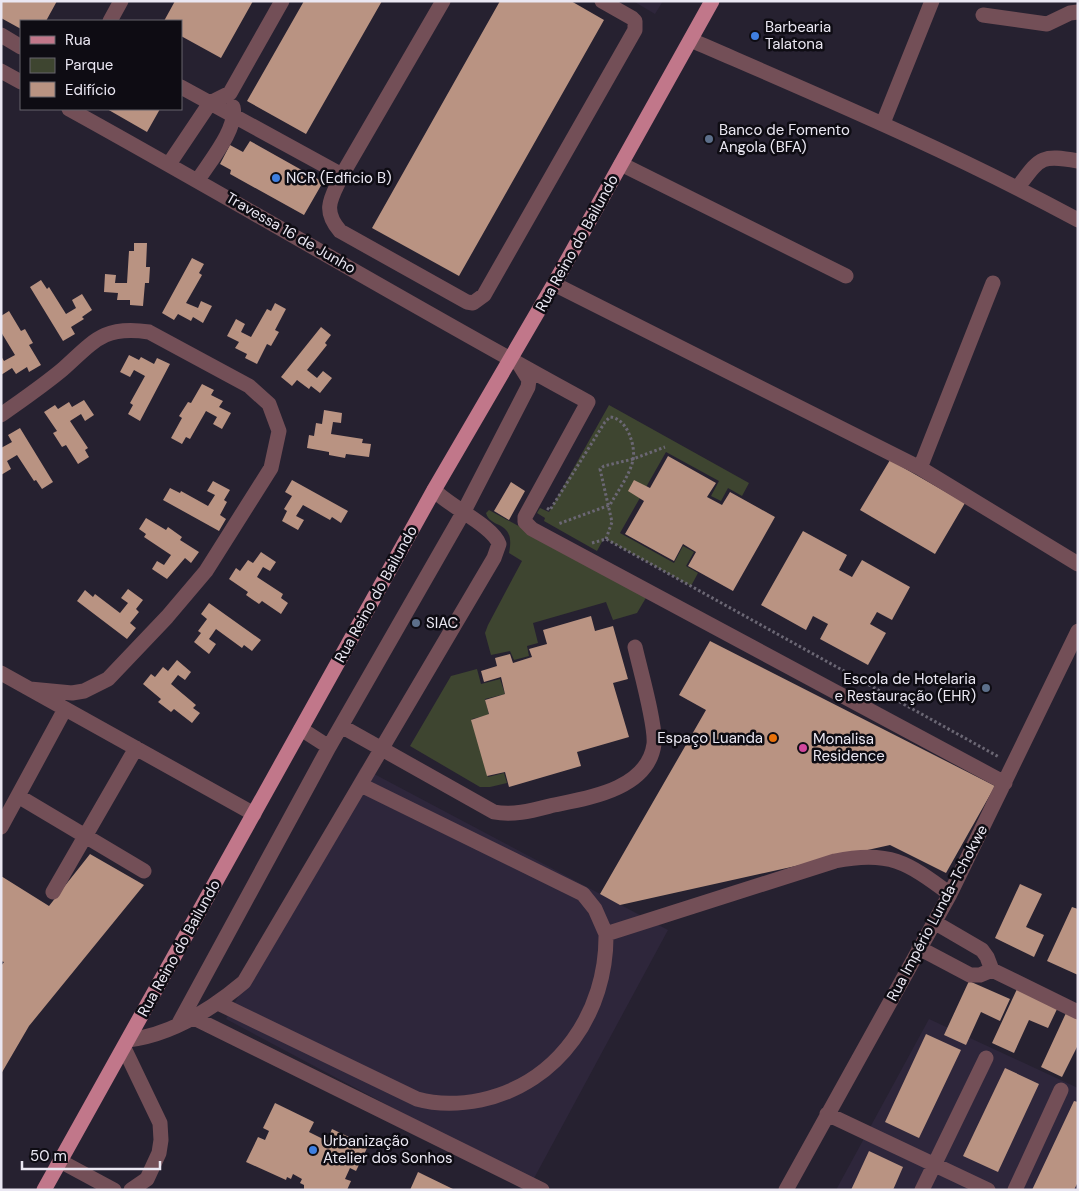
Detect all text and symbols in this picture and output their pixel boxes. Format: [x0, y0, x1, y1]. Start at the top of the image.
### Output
place label: Barbearia Talatona [765, 17, 831, 54]
legend [20, 20, 182, 110]
text: Rua [65, 30, 91, 50]
marker: Barbearia Talatona [749, 30, 761, 42]
text: Parque [65, 55, 113, 75]
text: Edifício [65, 80, 116, 100]
place label: Banco de Fomento Angola (BFA) [719, 120, 850, 157]
marker: Banco de Fomento Angola (BFA) [703, 133, 715, 145]
place label: NCR (Edficio B) [286, 168, 392, 188]
street label: Rua Reino do Bailundo [531, 171, 623, 315]
marker: NCR (Edficio B) [270, 172, 282, 184]
street label: Travessa 16 de Junho [223, 188, 360, 278]
street label: Rua Reino do Bailundo [330, 522, 422, 666]
place label: SIAC [426, 613, 459, 633]
marker: SIAC [410, 617, 422, 629]
place label: Escola de Hotelaria e Restauração (EHR) [835, 669, 976, 706]
marker: Escola de Hotelaria e Restauração (EHR) [980, 682, 992, 694]
place label: Espaço Luanda [657, 728, 763, 748]
place label: Monalisa Residence [813, 729, 885, 766]
marker: Espaço Luanda [767, 732, 779, 744]
marker: Monalisa Residence [797, 742, 809, 754]
street label: Rua Império Lunda-Tchokwe [882, 821, 992, 1005]
street label: Rua Reino do Bailundo [133, 876, 225, 1020]
place label: Urbanização Atelier dos Sonhos [323, 1131, 453, 1168]
scale bar [22, 1138, 160, 1170]
marker: Urbanização Atelier dos Sonhos [307, 1144, 319, 1156]
text: 50 m [30, 1146, 67, 1166]

